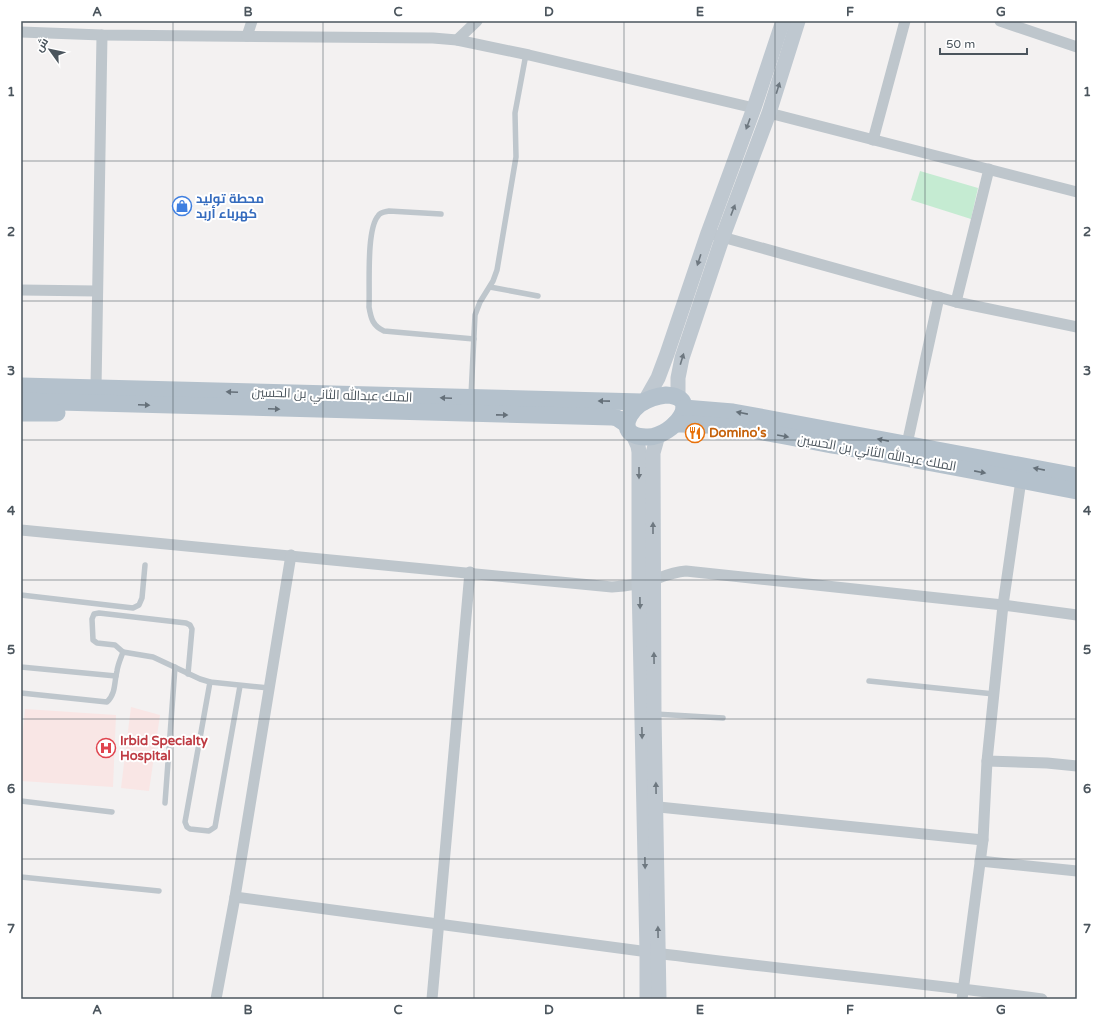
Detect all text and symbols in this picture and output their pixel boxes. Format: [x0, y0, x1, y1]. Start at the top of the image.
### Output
text: A [92, 4, 102, 20]
text: B [243, 4, 253, 20]
text: C [393, 4, 403, 20]
text: D [544, 4, 554, 20]
text: E [696, 4, 704, 20]
text: F [846, 4, 854, 20]
text: G [996, 4, 1006, 20]
north arrow [30, 30, 70, 70]
scale bar [940, 30, 1027, 56]
text: ش [33, 35, 51, 54]
text: 50 m [946, 37, 975, 51]
one-way arrow [775, 81, 781, 93]
text: 1 [7, 84, 15, 100]
text: 1 [1083, 84, 1091, 100]
one-way arrow [745, 119, 751, 131]
place label: محطة توليد كهرباء أربد [196, 191, 264, 222]
shop icon: محطة توليد كهرباء أربد [171, 195, 193, 217]
one-way arrow [730, 203, 736, 215]
text: 2 [7, 224, 15, 240]
text: 2 [1083, 224, 1091, 240]
one-way arrow [696, 254, 702, 266]
one-way arrow [679, 353, 685, 365]
text: 3 [7, 363, 15, 379]
text: 3 [1083, 363, 1091, 379]
street label: الملك عبدالله الثاني بن الحسين [251, 383, 413, 408]
one-way arrow [226, 388, 238, 395]
one-way arrow [439, 395, 452, 401]
one-way arrow [597, 398, 610, 404]
one-way arrow [138, 402, 150, 409]
one-way arrow [268, 406, 281, 412]
one-way arrow [736, 410, 748, 416]
one-way arrow [496, 412, 509, 418]
restaurant icon: Domino's [684, 422, 706, 444]
place label: Domino's [709, 425, 766, 441]
street label: الملك عبدالله الثاني بن الحسين [796, 430, 958, 477]
one-way arrow [777, 433, 789, 439]
one-way arrow [877, 437, 889, 443]
one-way arrow [1033, 466, 1045, 472]
one-way arrow [636, 467, 642, 480]
one-way arrow [974, 469, 986, 475]
text: 4 [7, 503, 16, 519]
text: 4 [1083, 503, 1092, 519]
one-way arrow [650, 521, 656, 534]
one-way arrow [636, 597, 643, 609]
text: 5 [7, 642, 15, 658]
text: 5 [1083, 642, 1091, 658]
one-way arrow [651, 651, 657, 664]
one-way arrow [639, 727, 646, 739]
place label: Irbid Specialty Hospital [120, 733, 208, 764]
hospital icon: Irbid Specialty Hospital [95, 737, 117, 759]
text: 6 [7, 781, 15, 797]
one-way arrow [653, 781, 659, 794]
text: 6 [1083, 781, 1091, 797]
one-way arrow [642, 857, 648, 870]
text: 7 [7, 921, 15, 937]
text: 7 [1083, 921, 1091, 937]
one-way arrow [655, 925, 661, 938]
text: A [92, 1002, 102, 1018]
text: B [243, 1002, 253, 1018]
text: C [393, 1002, 403, 1018]
text: D [544, 1002, 554, 1018]
text: E [696, 1002, 704, 1018]
text: F [846, 1002, 854, 1018]
text: G [996, 1002, 1006, 1018]

